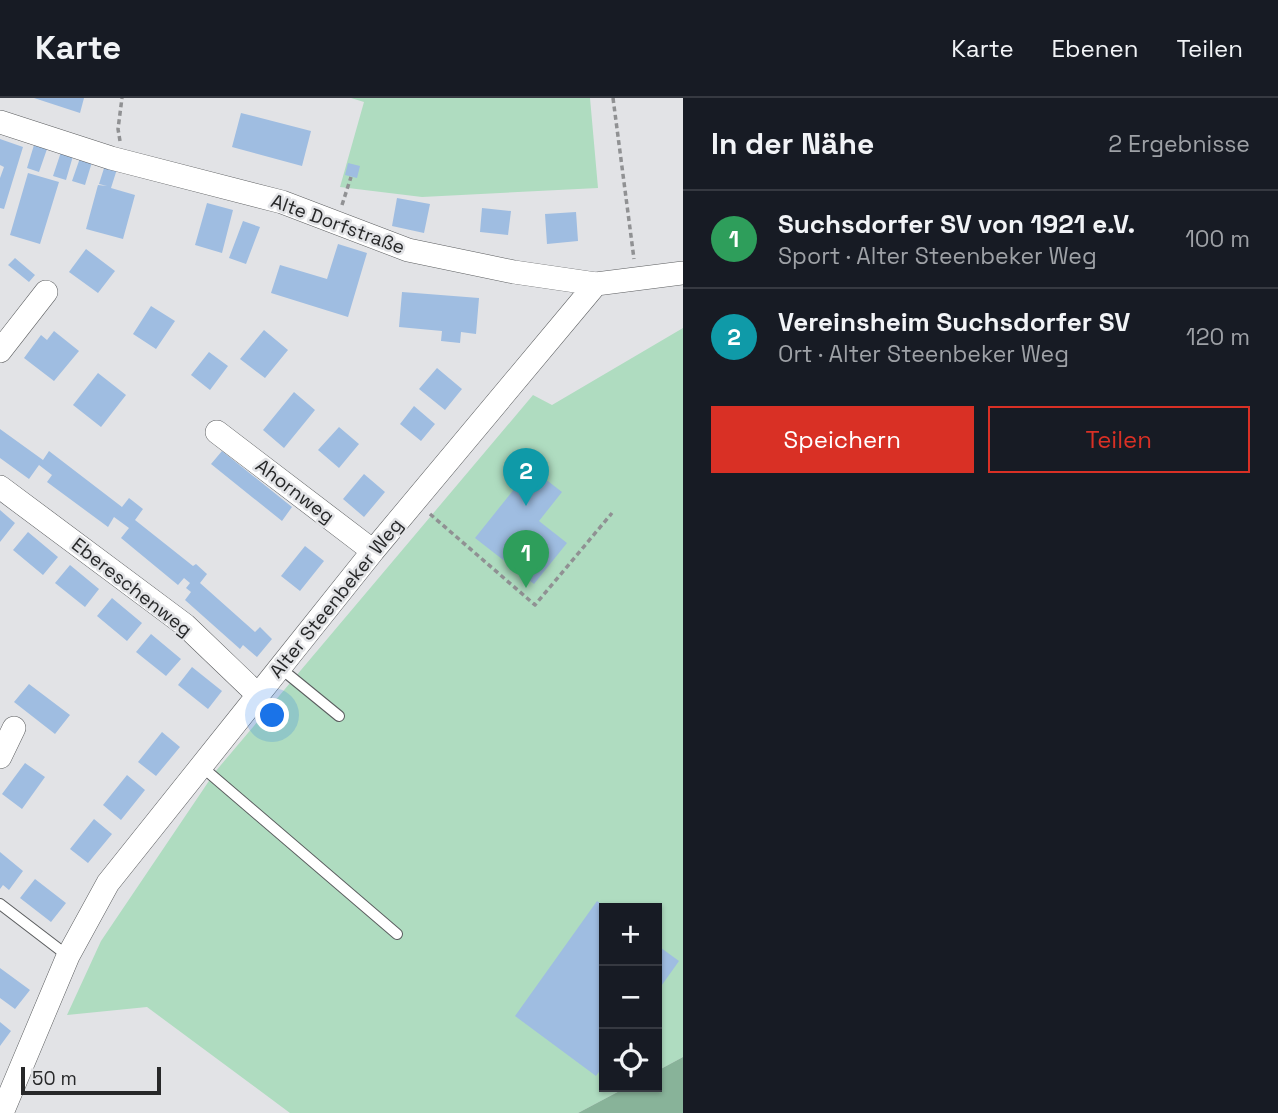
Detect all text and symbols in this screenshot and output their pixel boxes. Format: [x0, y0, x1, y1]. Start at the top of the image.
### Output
text: Karte [35, 27, 121, 69]
text: Karte [951, 33, 1014, 64]
text: Ebenen [1052, 33, 1138, 64]
text: Teilen [1176, 33, 1243, 64]
text: In der Nähe [711, 124, 874, 163]
text: 2 Ergebnisse [1108, 129, 1250, 159]
street label: Alte Dorfstraße [268, 188, 408, 260]
text: Suchsdorfer SV von 1921 e.V. [778, 207, 1135, 241]
text: 1 [729, 224, 739, 254]
text: 100 m [1185, 224, 1250, 254]
text: Sport · Alter Steenbeker Weg [778, 241, 1097, 271]
text: Vereinsheim Suchsdorfer SV [778, 305, 1130, 339]
text: 2 [727, 322, 741, 352]
text: 120 m [1186, 322, 1250, 352]
text: Ort · Alter Steenbeker Weg [778, 339, 1069, 369]
button: Speichern [711, 406, 974, 473]
button: Teilen [988, 406, 1250, 473]
pin: 2 [503, 448, 549, 506]
street label: Ahornweg [251, 453, 339, 529]
street label: Alter Steenbeker Weg [264, 513, 408, 683]
pin: 1 [503, 530, 549, 588]
street label: Ebereschenweg [67, 532, 197, 642]
your location [255, 698, 289, 732]
map controls [599, 903, 662, 1092]
button: + [599, 903, 662, 966]
button: − [599, 966, 662, 1029]
button: locate [599, 1029, 662, 1092]
scale bar [21, 1064, 161, 1096]
text: 50 m [32, 1066, 77, 1091]

